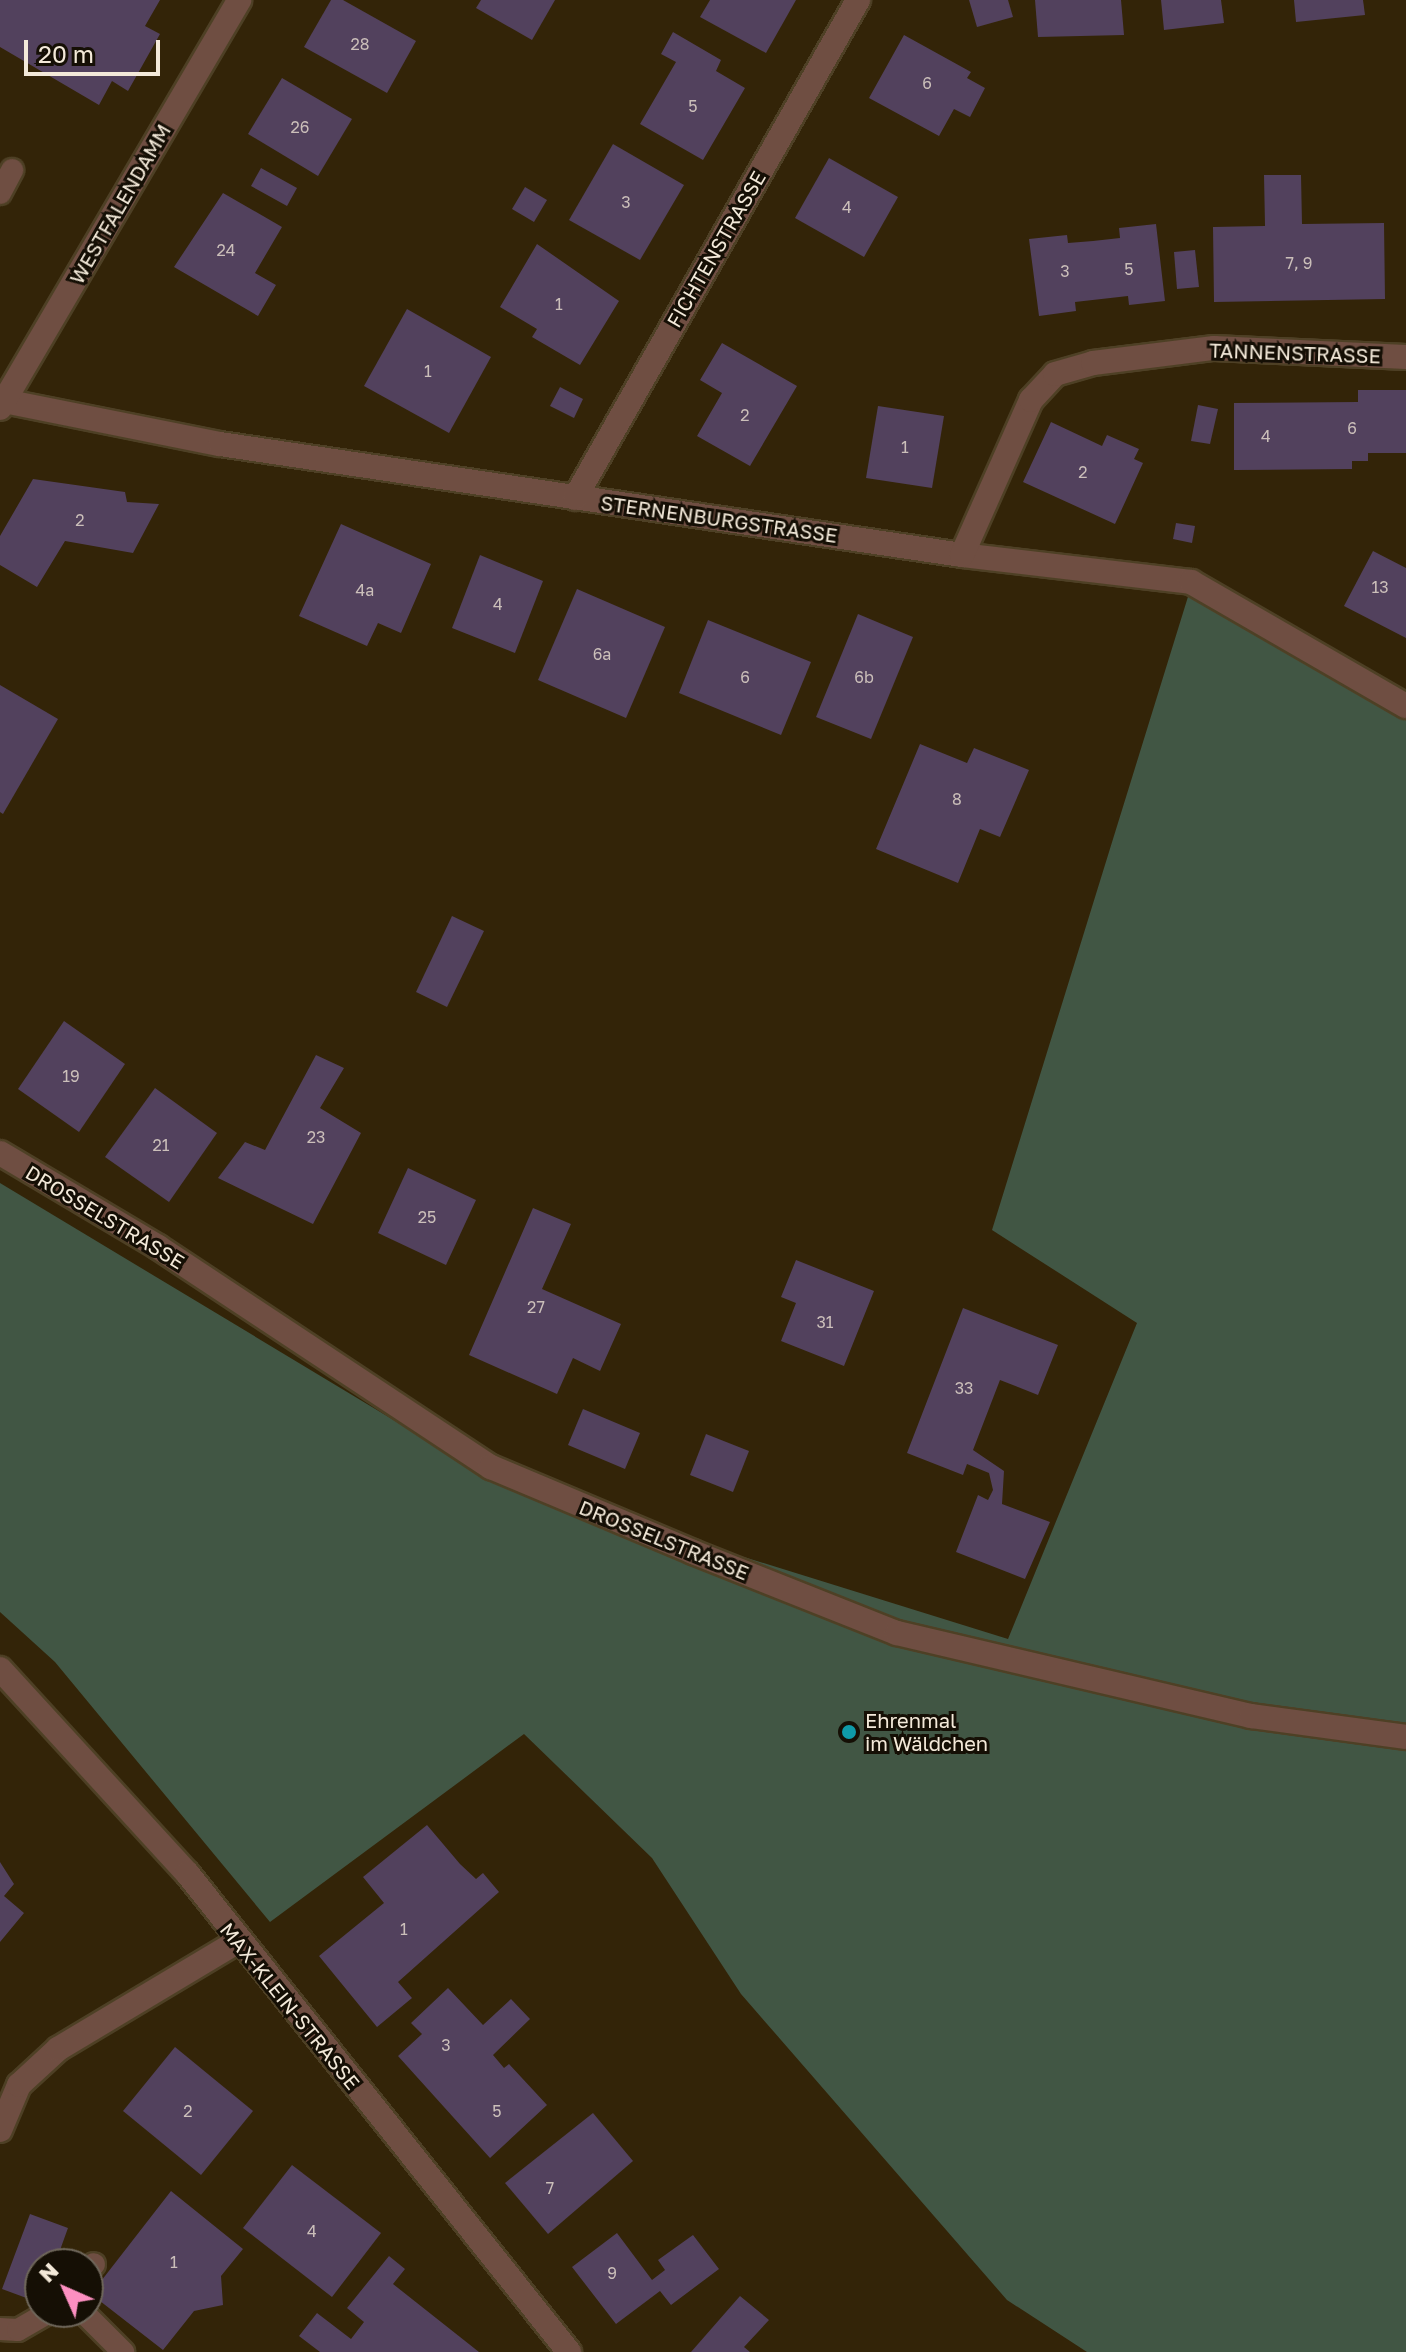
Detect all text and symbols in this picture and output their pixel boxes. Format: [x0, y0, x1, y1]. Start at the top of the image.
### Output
scale bar [28, 24, 164, 74]
house number: 28 [350, 34, 370, 54]
text: 20 m [38, 39, 94, 68]
house number: 6 [922, 73, 932, 93]
house number: 5 [688, 96, 698, 116]
house number: 26 [291, 117, 309, 137]
street label: WESTFALENDAMM [64, 120, 176, 288]
street label: FICHTENSTRASSE [662, 167, 770, 331]
house number: 3 [621, 192, 631, 212]
house number: 4 [842, 197, 852, 217]
house number: 24 [216, 240, 236, 260]
house number: 7, 9 [1286, 253, 1312, 273]
house number: 5 [1124, 259, 1134, 279]
house number: 3 [1060, 261, 1070, 281]
house number: 1 [555, 294, 563, 314]
street label: TANNENSTRASSE [1209, 338, 1381, 368]
house number: 1 [424, 361, 432, 381]
house number: 2 [740, 405, 750, 425]
house number: 6 [1347, 418, 1357, 438]
house number: 4 [1261, 426, 1271, 446]
house number: 1 [901, 437, 909, 457]
house number: 2 [1078, 462, 1088, 482]
street label: STERNENBURGSTRASSE [599, 491, 839, 547]
house number: 2 [75, 510, 85, 530]
house number: 13 [1371, 577, 1389, 597]
house number: 4a [356, 580, 374, 600]
house number: 4 [493, 594, 503, 614]
house number: 6a [593, 644, 611, 664]
house number: 6 [740, 667, 750, 687]
house number: 6b [854, 667, 874, 687]
house number: 8 [952, 789, 962, 809]
house number: 19 [62, 1066, 80, 1086]
house number: 23 [307, 1127, 325, 1147]
house number: 21 [152, 1135, 170, 1155]
street label: DROSSELSTRASSE [21, 1160, 189, 1274]
house number: 25 [418, 1207, 436, 1227]
house number: 27 [527, 1297, 545, 1317]
house number: 31 [816, 1312, 834, 1332]
house number: 33 [955, 1378, 973, 1398]
street label: DROSSELSTRASSE [576, 1495, 752, 1585]
place label: Ehrenmal im Wäldchen [865, 1708, 988, 1755]
marker: Ehrenmal im Wäldchen [840, 1723, 858, 1741]
street label: MAX-KLEIN-STRASSE [215, 1918, 365, 2094]
house number: 1 [400, 1919, 408, 1939]
house number: 3 [441, 2035, 451, 2055]
house number: 2 [183, 2101, 193, 2121]
house number: 5 [492, 2101, 502, 2121]
house number: 7 [546, 2178, 554, 2198]
house number: 4 [307, 2221, 317, 2241]
north arrow [24, 2248, 104, 2328]
house number: 1 [170, 2252, 178, 2272]
text: N [33, 2257, 64, 2288]
house number: 9 [607, 2263, 617, 2283]

